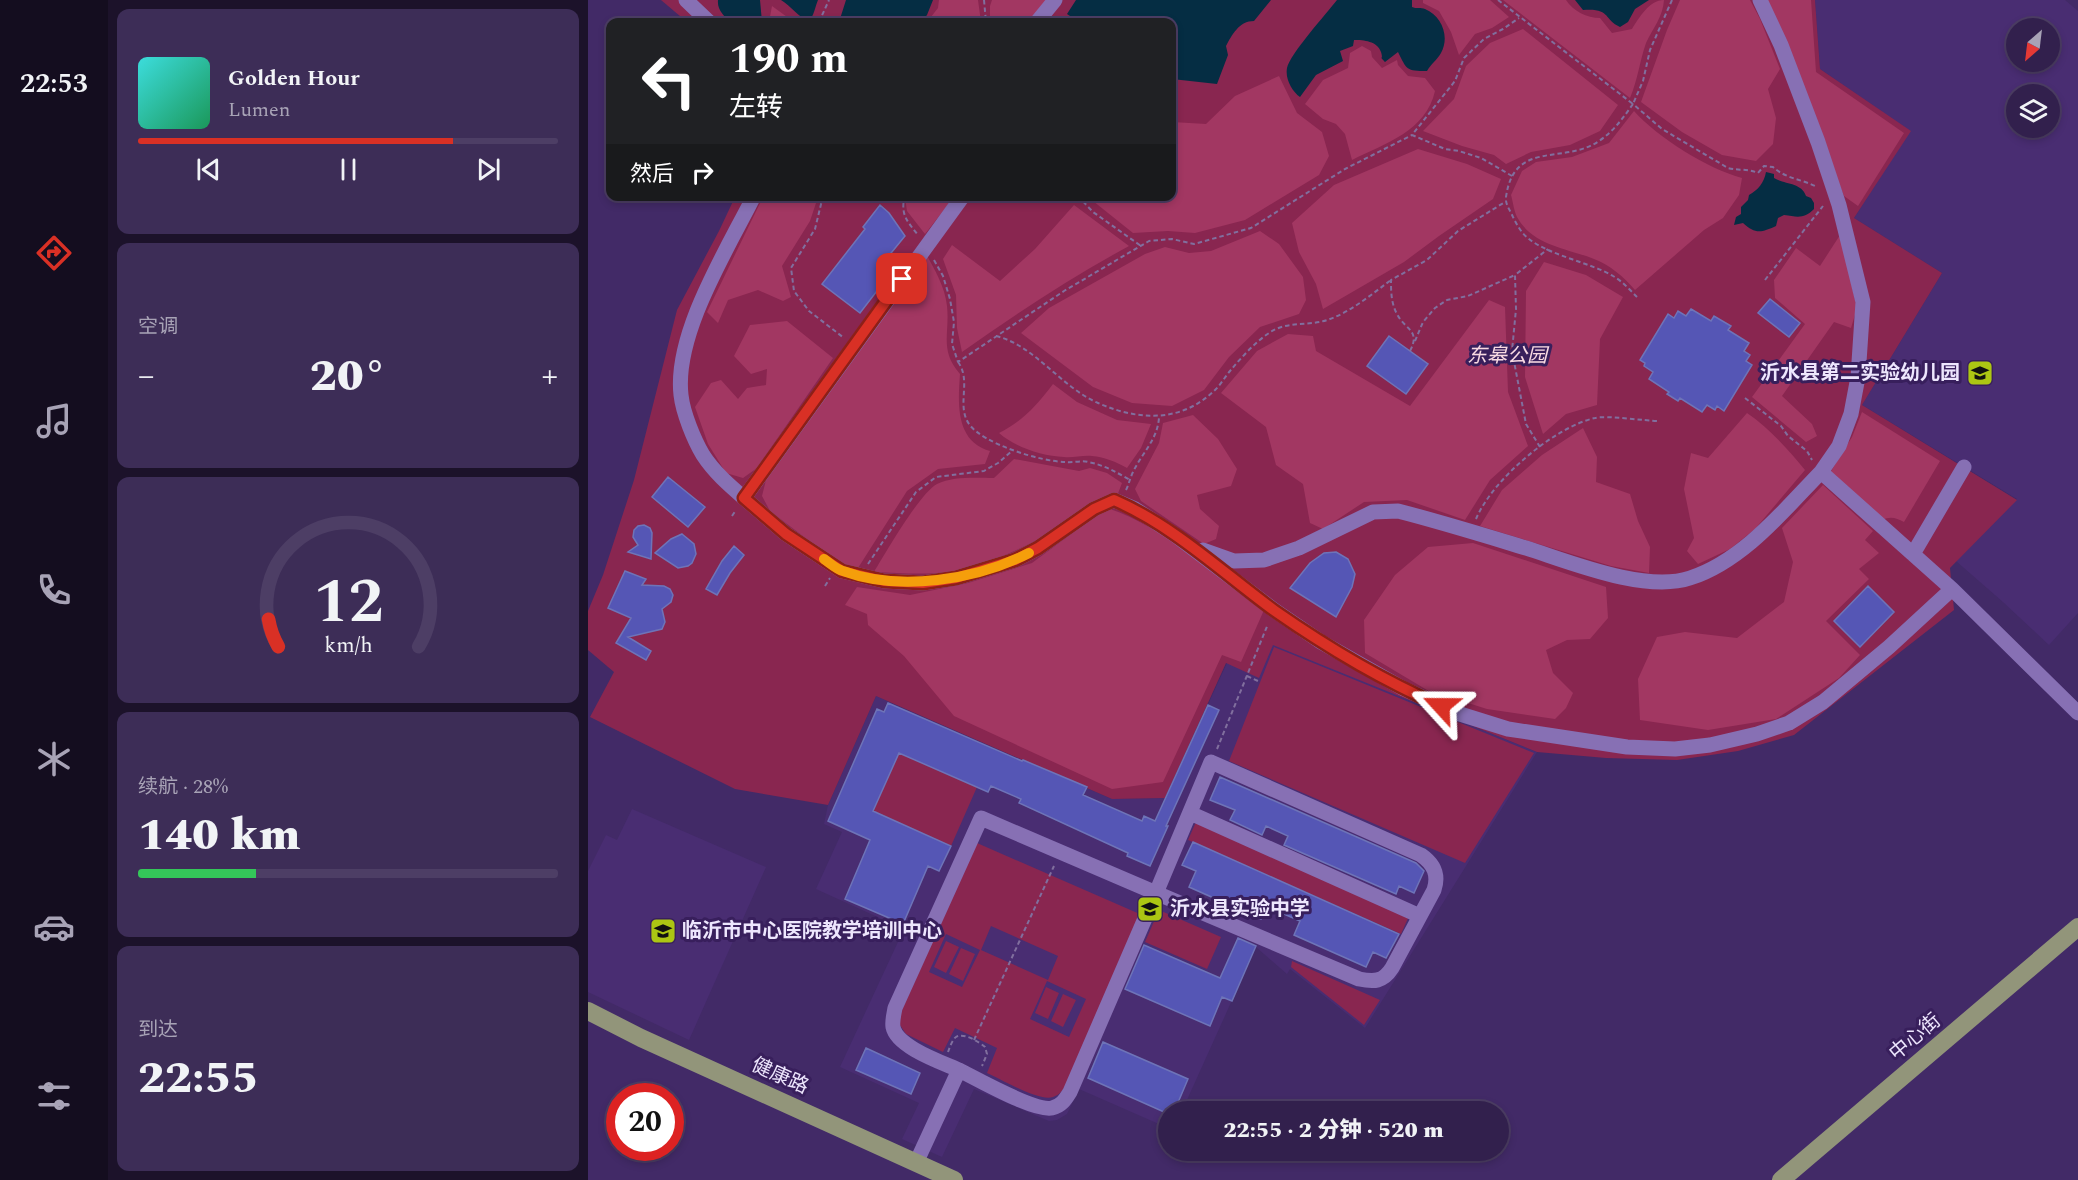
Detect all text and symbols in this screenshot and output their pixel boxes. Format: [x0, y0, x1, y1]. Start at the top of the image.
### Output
north arrow [2006, 18, 2060, 72]
map controls [2006, 18, 2060, 138]
text: 190 m [729, 28, 848, 91]
icon: left [630, 42, 708, 120]
text: Golden Hour [228, 62, 360, 95]
text: 22:53 [20, 63, 88, 105]
button: layers [2006, 84, 2060, 138]
text: 左转 [729, 87, 783, 129]
text: Lumen [228, 95, 290, 125]
icon: previous [192, 153, 225, 186]
icon: pause [332, 153, 365, 186]
icon: next [472, 153, 505, 186]
icon: right [686, 156, 719, 189]
text: 然后 [630, 158, 674, 191]
icon: directions [33, 232, 75, 274]
pin [876, 253, 927, 304]
icon: arrive [885, 262, 918, 295]
text: 空调 [138, 312, 178, 342]
park label: 东皋公园 [1467, 341, 1550, 371]
text: 20° [310, 342, 386, 411]
text: − [138, 351, 155, 401]
text: + [541, 351, 558, 401]
place label: 沂水县第二实验幼儿园 [1760, 358, 1960, 388]
school or university icon: 沂水县第二实验幼儿园 [1965, 358, 1995, 388]
icon: music [33, 400, 75, 442]
text: 12 [313, 555, 383, 650]
icon: phone [33, 569, 75, 611]
text: km/h [324, 629, 372, 662]
position arrow [1409, 674, 1473, 738]
icon: climate [33, 738, 75, 780]
text: 续航 · 28% [138, 772, 228, 802]
text: 140 km [138, 801, 300, 870]
school or university icon: 沂水县实验中学 [1135, 894, 1165, 924]
place label: 沂水县实验中学 [1170, 894, 1310, 924]
icon: car [33, 906, 75, 948]
school or university icon: 临沂市中心医院教学培训中心 [648, 916, 678, 946]
place label: 临沂市中心医院教学培训中心 [682, 916, 942, 946]
street label: 中心街 [1882, 1006, 1948, 1068]
text: 到达 [138, 1015, 178, 1045]
text: 22:55 [138, 1044, 259, 1113]
street label: 健康路 [746, 1050, 814, 1102]
icon: filters [33, 1075, 75, 1117]
speed limit sign: 20 [606, 1083, 684, 1161]
text: 22:55 · 2 分钟 · 520 m [1223, 1114, 1444, 1147]

